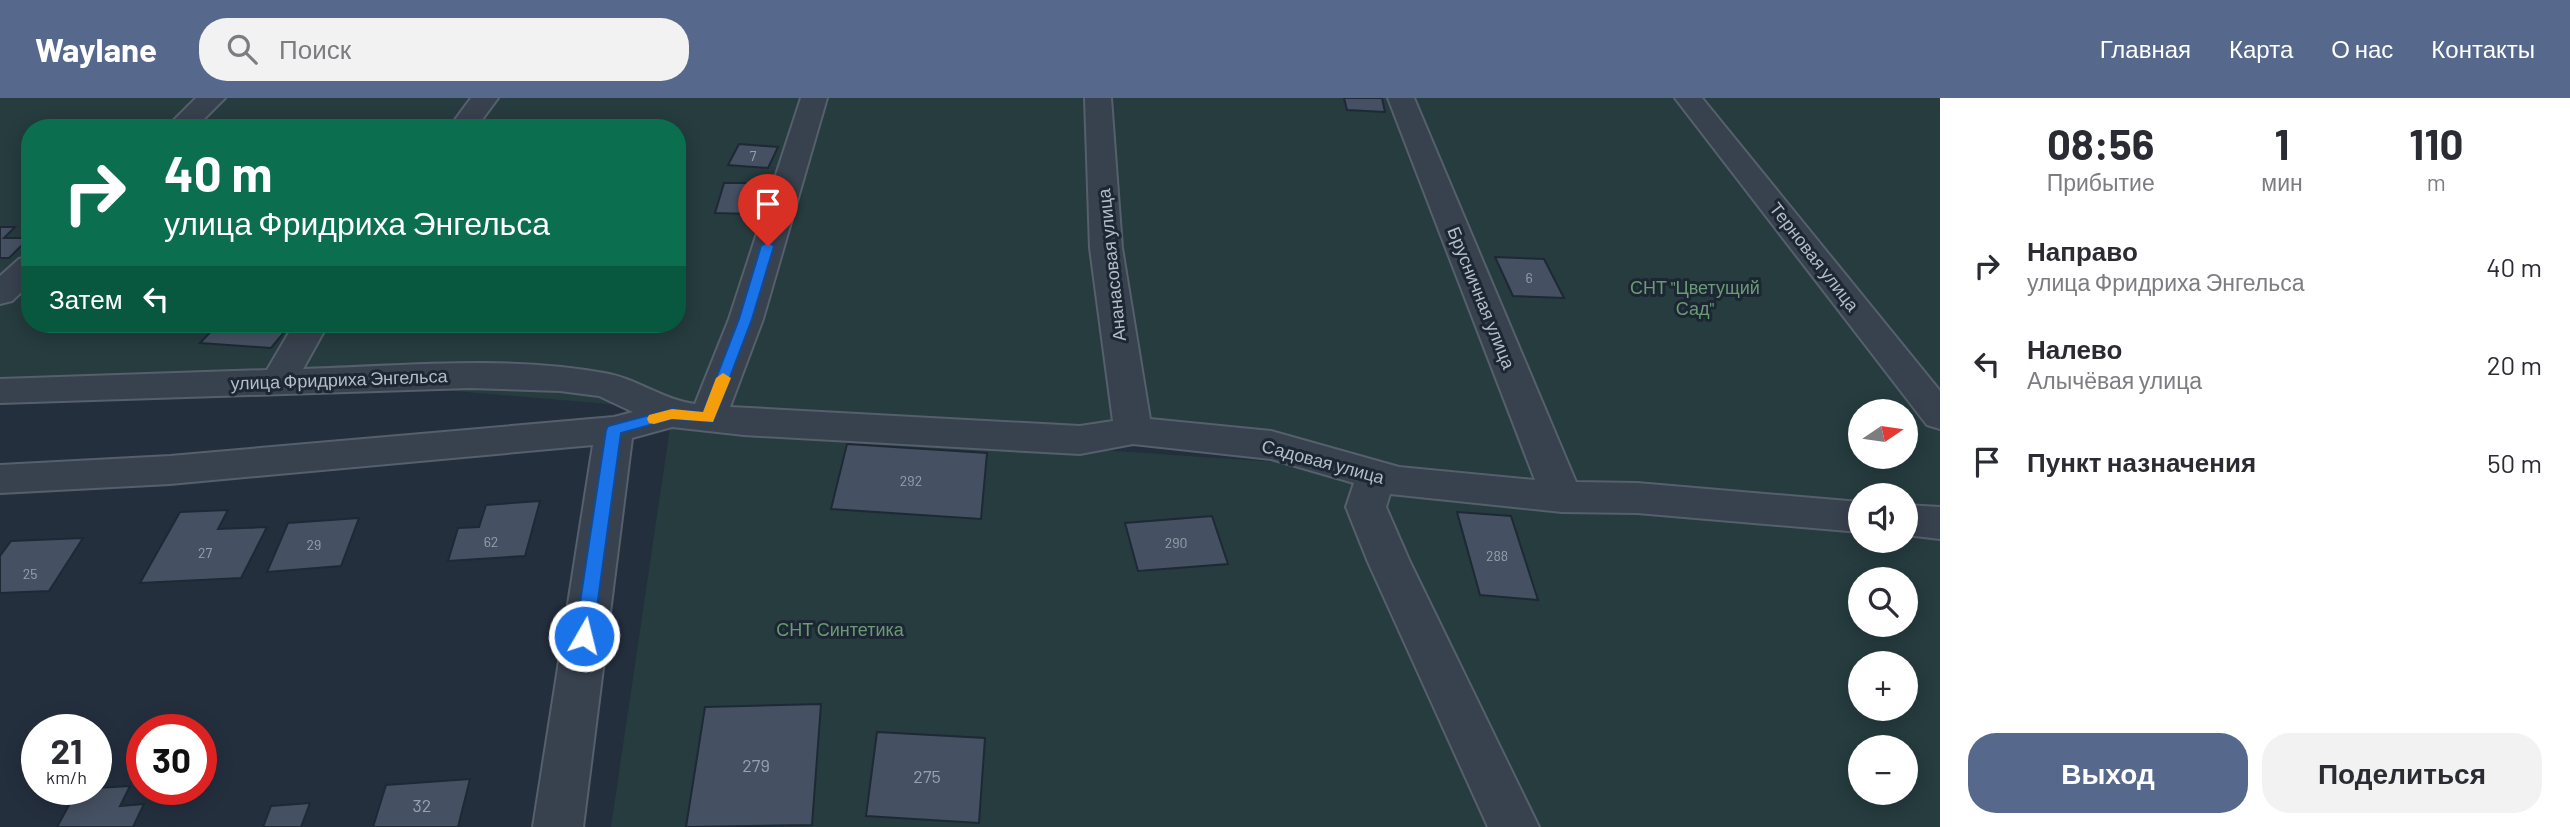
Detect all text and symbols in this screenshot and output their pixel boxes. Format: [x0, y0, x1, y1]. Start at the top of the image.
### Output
search box [199, 18, 689, 81]
text: Waylane [35, 29, 157, 69]
icon: search [223, 30, 261, 68]
text: Поиск [279, 33, 351, 64]
text: Главная [2100, 34, 2191, 63]
text: Карта [2229, 34, 2293, 63]
text: О нас [2331, 34, 2393, 63]
text: Контакты [2431, 34, 2535, 63]
text: 08:56 [2047, 118, 2154, 168]
text: 1 [2275, 118, 2289, 168]
text: 110 [2409, 118, 2463, 168]
text: 40 m [164, 143, 272, 202]
icon: right [49, 147, 140, 238]
house number: 7 [750, 147, 757, 164]
text: Прибытие [2047, 168, 2155, 196]
text: мин [2261, 168, 2303, 196]
text: m [2427, 168, 2446, 196]
pin [738, 174, 798, 246]
icon: arrive [749, 185, 787, 223]
street label: Ананасовая улица [1092, 187, 1130, 342]
street label: Терновая улица [1765, 198, 1865, 316]
text: улица Фридриха Энгельса [164, 203, 550, 241]
street label: Брусничная улица [1443, 223, 1521, 373]
text: Направо [2027, 235, 2138, 266]
icon: right [1968, 247, 2006, 285]
text: 40 m [2486, 251, 2542, 282]
text: улица Фридриха Энгельса [2027, 268, 2305, 296]
house number: 6 [1525, 269, 1533, 286]
park label: СНТ "Цветущий Сад" [1630, 276, 1760, 319]
icon: left [137, 280, 175, 318]
text: Затем [49, 283, 123, 314]
text: Налево [2027, 333, 2122, 364]
icon: left [1968, 345, 2006, 383]
text: 20 m [2487, 349, 2542, 380]
street label: улица Фридриха Энгельса [230, 364, 449, 394]
text: Алычёвая улица [2027, 366, 2202, 394]
north arrow [1848, 399, 1918, 469]
map controls [1848, 399, 1918, 805]
street label: Садовая улица [1260, 434, 1388, 488]
icon: arrive [1968, 443, 2006, 481]
text: Пункт назначения [2027, 446, 2256, 477]
text: 50 m [2487, 447, 2542, 478]
house number: 292 [900, 472, 922, 489]
button: sound [1848, 483, 1918, 553]
house number: 62 [484, 533, 498, 550]
house number: 290 [1165, 534, 1187, 551]
house number: 29 [307, 536, 321, 553]
house number: 27 [198, 544, 212, 561]
house number: 288 [1486, 547, 1508, 564]
house number: 25 [23, 565, 37, 582]
button: search [1848, 567, 1918, 637]
position arrow [547, 599, 621, 673]
park label: СНТ Синтетика [776, 618, 905, 640]
button: + [1848, 651, 1918, 721]
speed limit sign: 30 [126, 714, 217, 805]
text: 21 [51, 729, 82, 771]
button: Выход [1968, 733, 2248, 813]
button: Поделиться [2262, 733, 2542, 813]
button: − [1848, 735, 1918, 805]
house number: 279 [742, 754, 770, 776]
house number: 275 [913, 765, 941, 787]
text: km/h [46, 766, 87, 788]
house number: 32 [413, 794, 431, 816]

